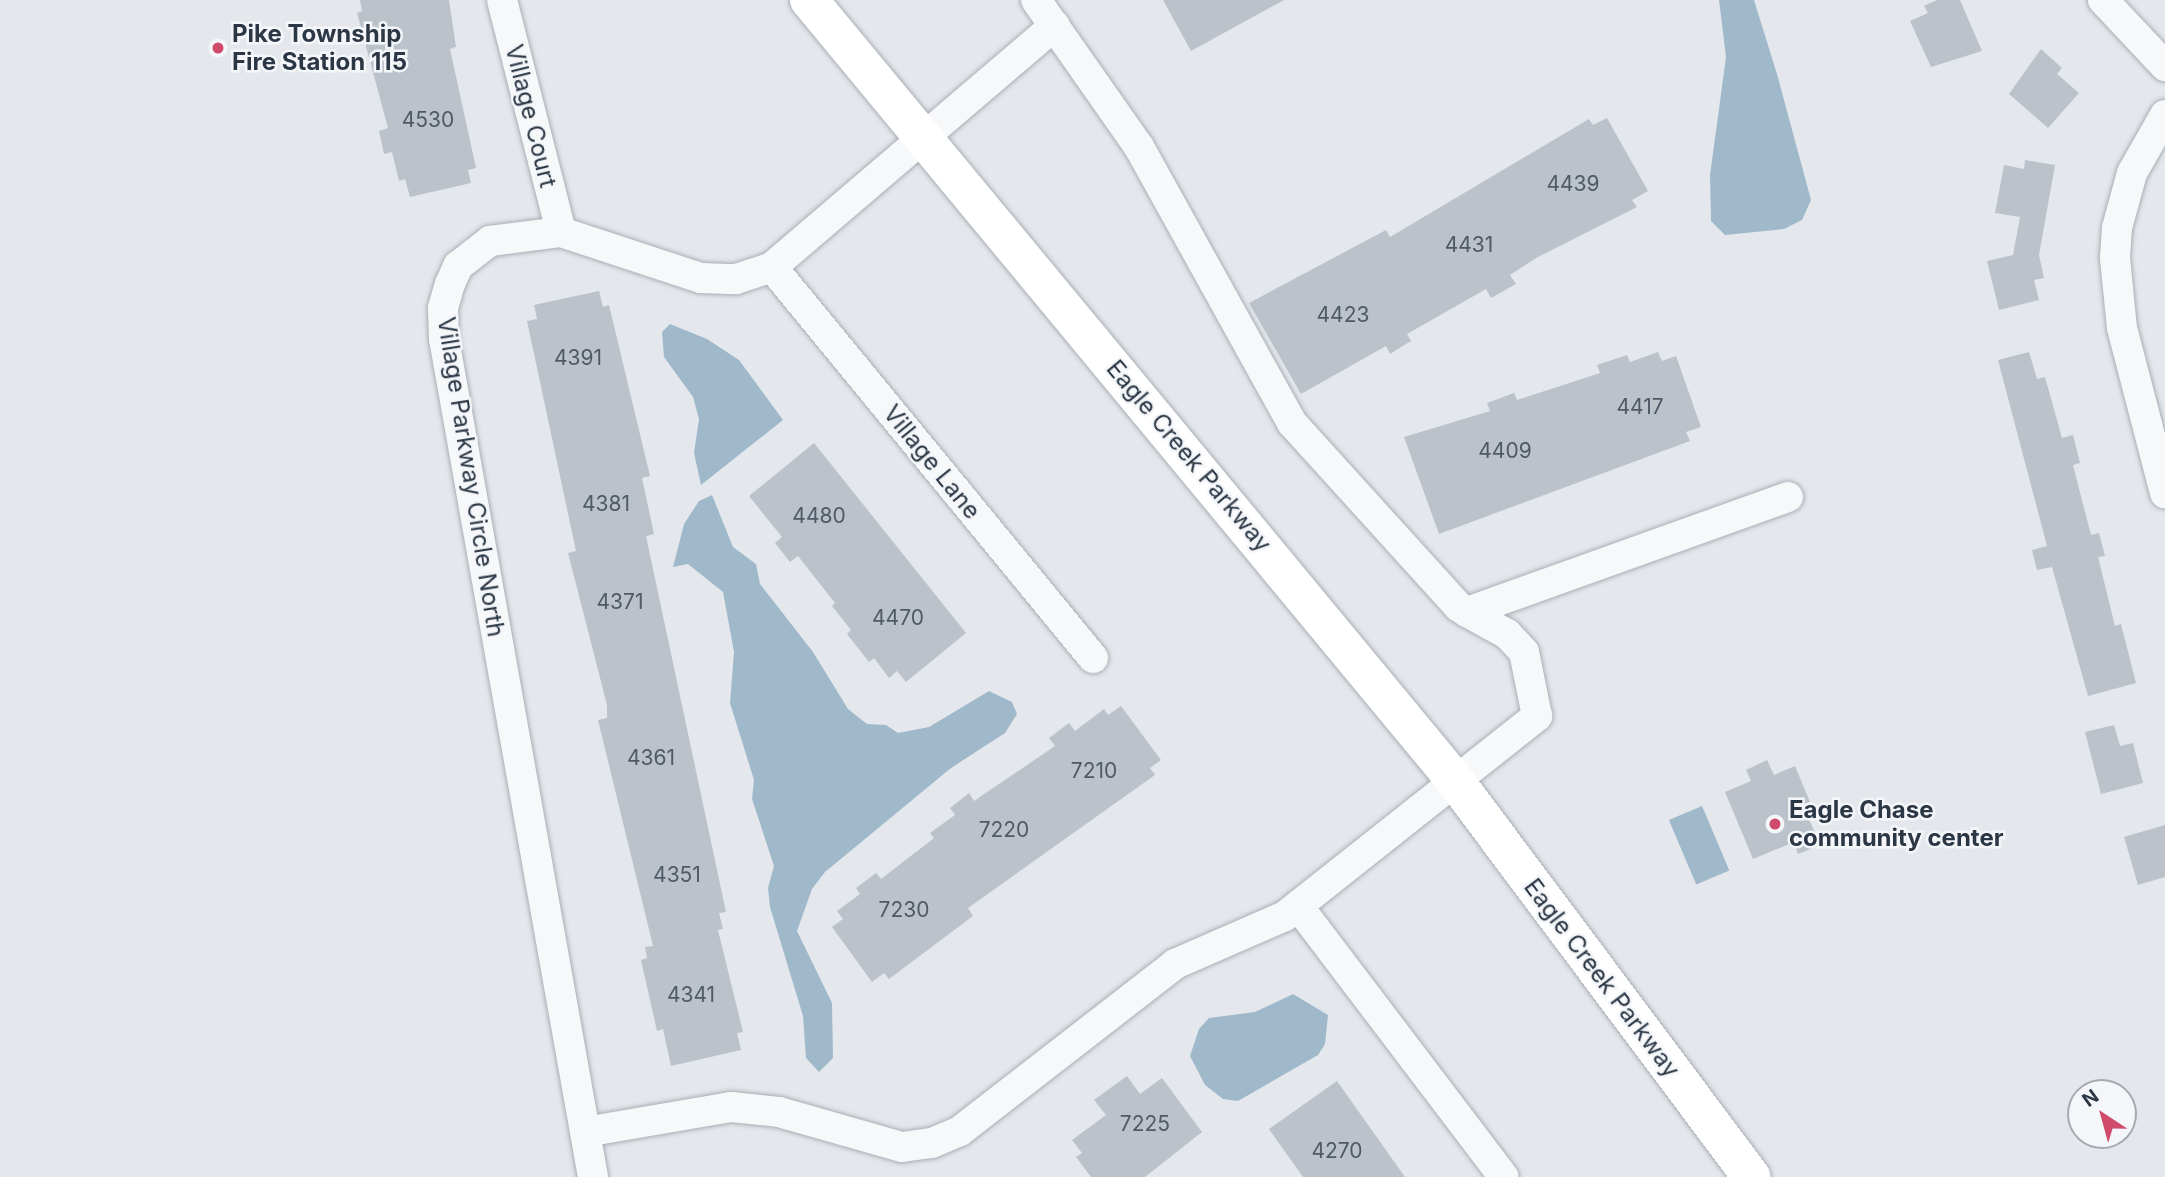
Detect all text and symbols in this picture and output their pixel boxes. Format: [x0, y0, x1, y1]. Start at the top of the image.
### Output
place label: Pike Township Fire Station 115 [232, 20, 407, 76]
marker: Pike Township Fire Station 115 [210, 40, 226, 56]
street label: Village Court [499, 42, 563, 190]
house number: 4530 [402, 107, 454, 133]
house number: 4439 [1546, 171, 1600, 197]
house number: 4431 [1445, 232, 1493, 258]
house number: 4423 [1317, 302, 1369, 328]
street label: Village Parkway Circle North [431, 315, 511, 639]
house number: 4391 [554, 345, 602, 371]
street label: Eagle Creek Parkway [1101, 354, 1277, 558]
house number: 4417 [1616, 394, 1664, 420]
street label: Village Lane [877, 399, 987, 525]
house number: 4409 [1478, 438, 1532, 464]
house number: 4381 [582, 491, 630, 517]
house number: 4480 [792, 503, 846, 529]
house number: 4371 [597, 589, 643, 615]
house number: 4470 [872, 605, 924, 631]
house number: 4361 [627, 745, 675, 771]
house number: 7210 [1071, 758, 1117, 784]
place label: Eagle Chase community center [1789, 796, 2003, 852]
marker: Eagle Chase community center [1767, 816, 1783, 832]
house number: 7220 [979, 817, 1029, 843]
house number: 4351 [653, 862, 701, 888]
street label: Eagle Creek Parkway [1518, 873, 1686, 1083]
house number: 7230 [879, 897, 929, 923]
house number: 4341 [667, 982, 715, 1008]
north arrow [2067, 1079, 2137, 1149]
text: N [2078, 1085, 2103, 1112]
house number: 7225 [1120, 1111, 1170, 1137]
house number: 4270 [1311, 1138, 1363, 1164]

